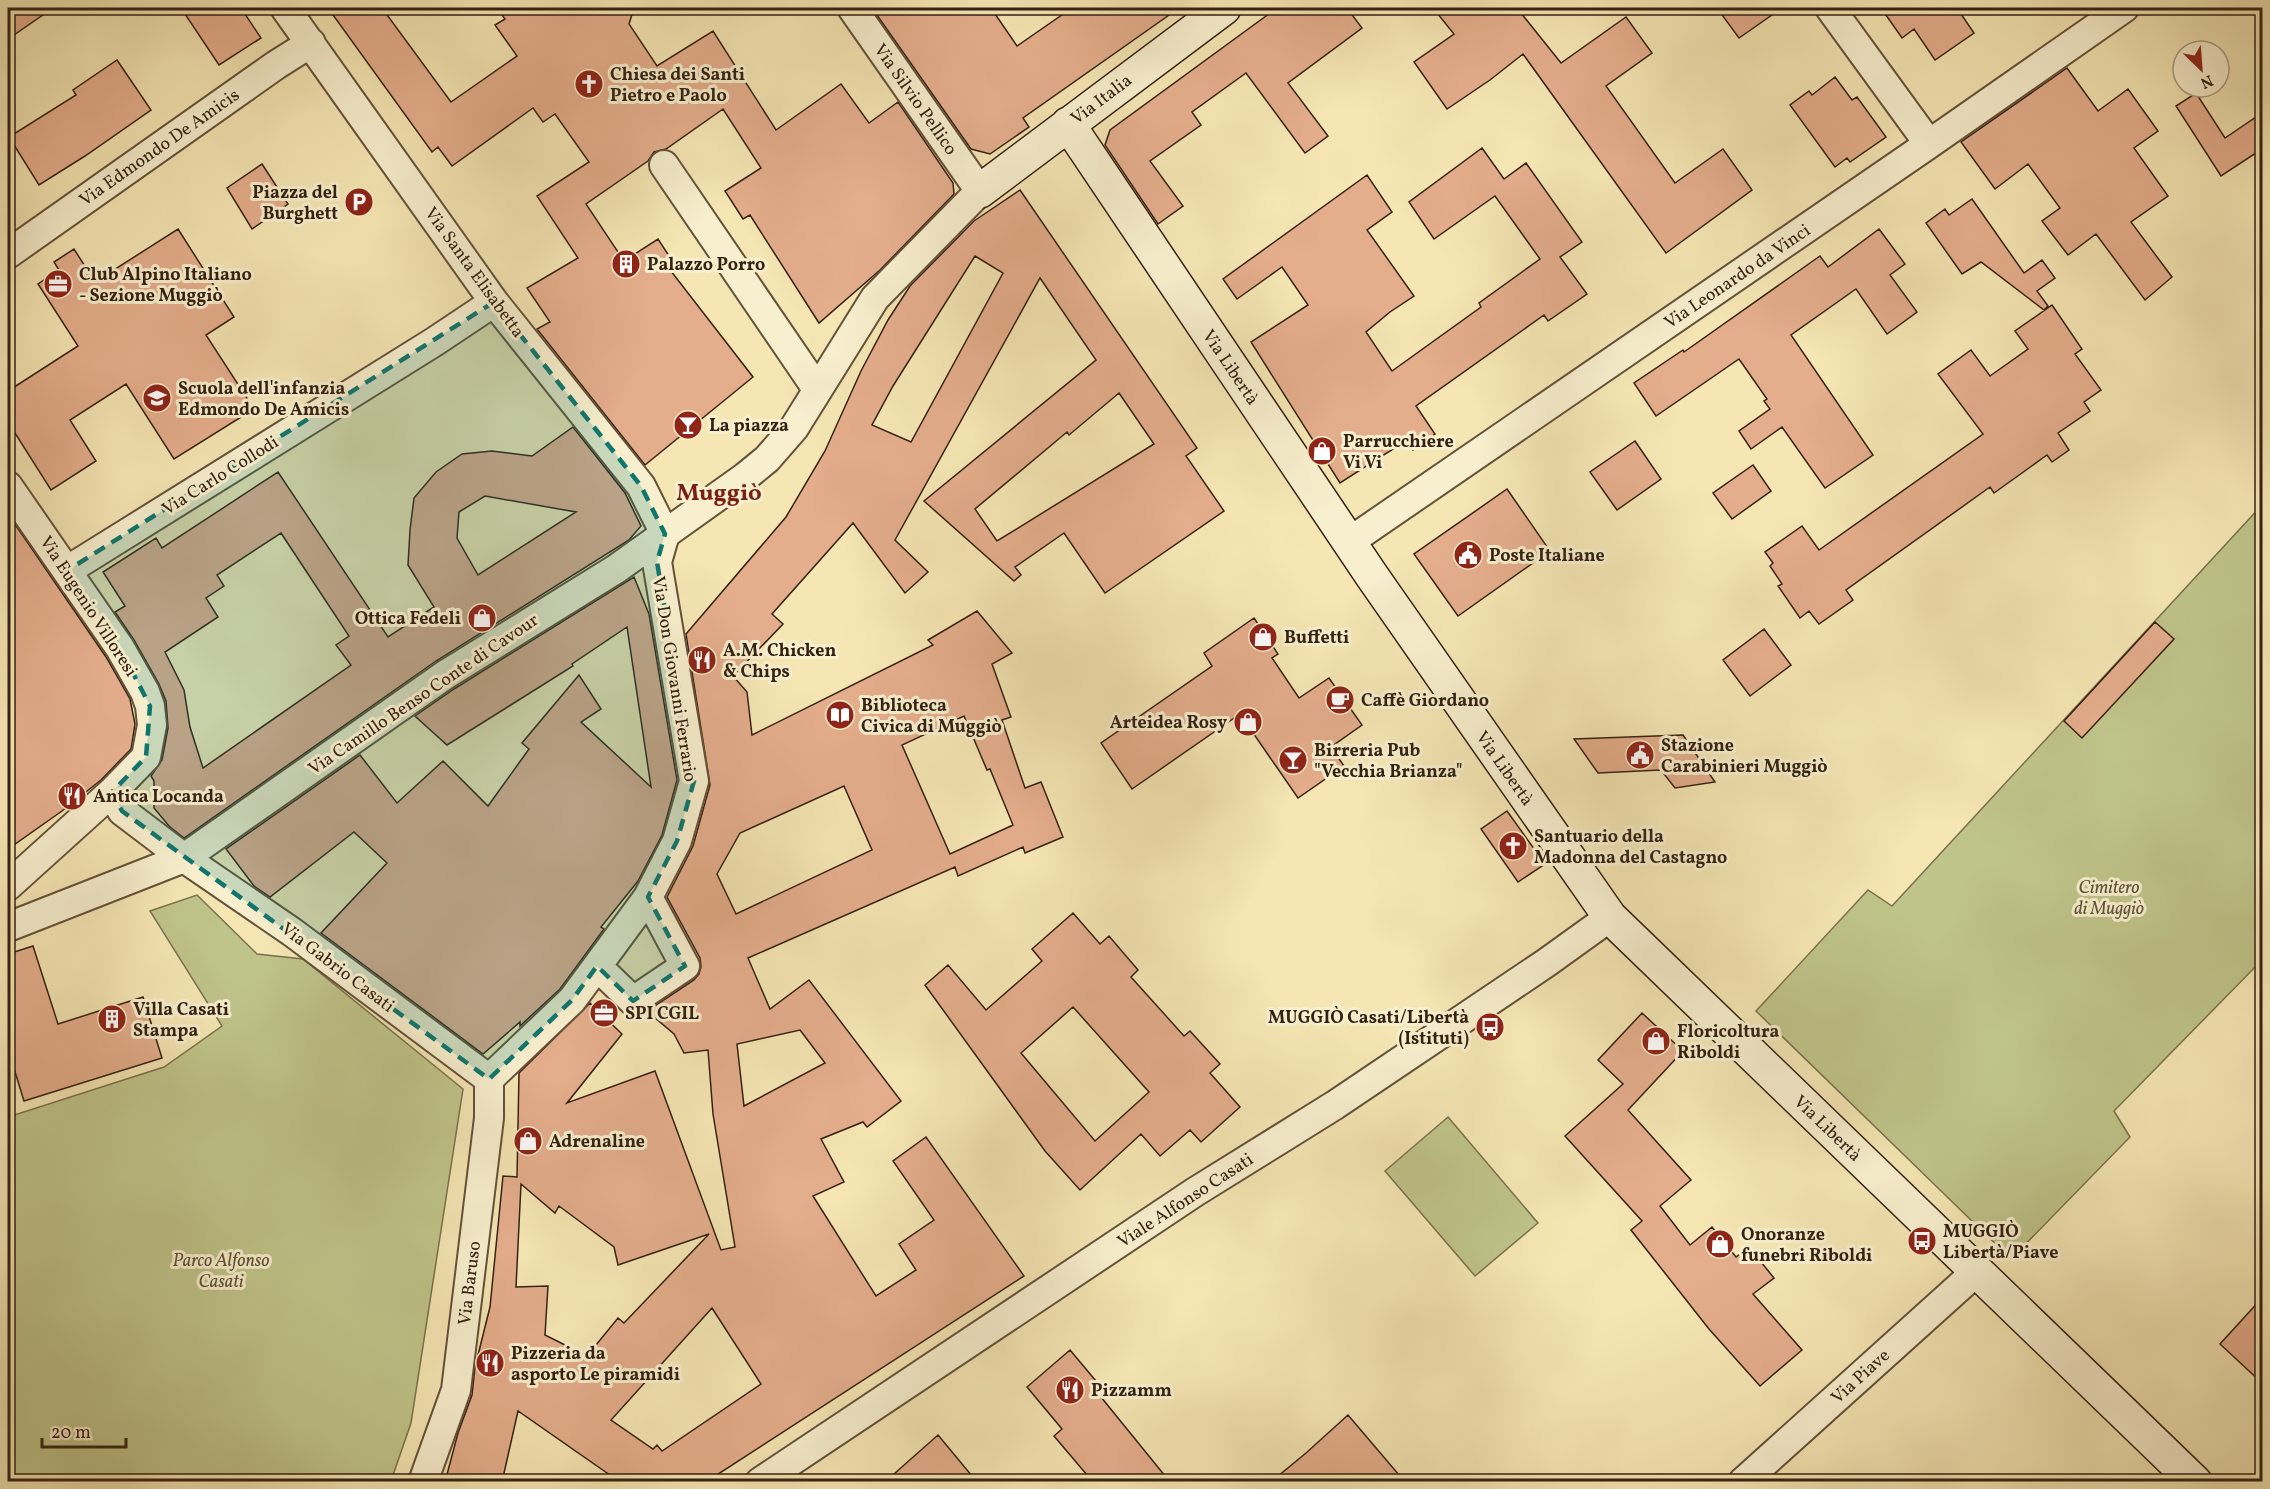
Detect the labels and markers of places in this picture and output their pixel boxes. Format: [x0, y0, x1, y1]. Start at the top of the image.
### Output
place label: Chiesa dei Santi Pietro e Paolo [610, 63, 745, 109]
church icon: Chiesa dei Santi Pietro e Paolo [573, 68, 605, 100]
place label: Piazza del Burghett [252, 181, 338, 227]
parking icon: Piazza del Burghett [343, 186, 375, 218]
building icon: Palazzo Porro [610, 248, 642, 280]
place label: Palazzo Porro [647, 253, 765, 278]
place label: Club Alpino Italiano - Sezione Muggiò [79, 263, 252, 309]
office icon: Club Alpino Italiano - Sezione Muggiò [42, 268, 74, 300]
place label: Scuola dell'infanzia Edmondo De Amicis [178, 377, 349, 423]
school or university icon: Scuola dell'infanzia Edmondo De Amicis [141, 382, 173, 414]
bar icon: La piazza [672, 409, 704, 441]
place label: La piazza [709, 414, 789, 439]
place label: Parrucchiere Vi Vi [1343, 430, 1454, 476]
shop icon: Parrucchiere Vi Vi [1306, 435, 1338, 467]
public building icon: Poste Italiane [1452, 539, 1484, 571]
place label: Poste Italiane [1489, 544, 1605, 569]
shop icon: Ottica Fedeli [466, 602, 498, 634]
place label: Ottica Fedeli [355, 607, 461, 632]
shop icon: Buffetti [1247, 621, 1279, 653]
place label: Buffetti [1284, 626, 1349, 651]
place label: A.M. Chicken & Chips [723, 639, 836, 685]
restaurant icon: A.M. Chicken & Chips [686, 644, 718, 676]
cafe icon: Caffè Giordano [1324, 684, 1356, 716]
place label: Caffè Giordano [1361, 689, 1489, 714]
place label: Biblioteca Civica di Muggiò [861, 694, 1002, 740]
library icon: Biblioteca Civica di Muggiò [824, 699, 856, 731]
shop icon: Arteidea Rosy [1232, 706, 1264, 738]
place label: Arteidea Rosy [1110, 711, 1227, 736]
place label: Stazione Carabinieri Muggiò [1661, 734, 1828, 780]
place label: Birreria Pub "Vecchia Brianza" [1314, 739, 1463, 785]
public building icon: Stazione Carabinieri Muggiò [1624, 739, 1656, 771]
bar icon: Birreria Pub "Vecchia Brianza" [1277, 744, 1309, 776]
restaurant icon: Antica Locanda [56, 780, 88, 812]
place label: Antica Locanda [93, 785, 224, 810]
place label: Santuario della Madonna del Castagno [1534, 825, 1727, 871]
church icon: Santuario della Madonna del Castagno [1497, 830, 1529, 862]
office icon: SPI CGIL [588, 997, 620, 1029]
place label: Villa Casati Stampa [133, 998, 229, 1044]
place label: SPI CGIL [625, 1002, 699, 1027]
building icon: Villa Casati Stampa [96, 1003, 128, 1035]
place label: MUGGIÒ Casati/Libertà (Istituti) [1268, 1006, 1469, 1052]
bus stop icon: MUGGIÒ Casati/Libertà (Istituti) [1474, 1011, 1506, 1043]
place label: Floricoltura Riboldi [1677, 1020, 1780, 1066]
shop icon: Floricoltura Riboldi [1640, 1025, 1672, 1057]
shop icon: Adrenaline [512, 1125, 544, 1157]
place label: Adrenaline [549, 1130, 645, 1155]
place label: MUGGIÒ Libertà/Piave [1943, 1220, 2058, 1266]
place label: Onoranze funebri Riboldi [1741, 1223, 1872, 1269]
bus stop icon: MUGGIÒ Libertà/Piave [1906, 1225, 1938, 1257]
shop icon: Onoranze funebri Riboldi [1704, 1228, 1736, 1260]
place label: Pizzeria da asporto Le piramidi [511, 1342, 680, 1388]
restaurant icon: Pizzeria da asporto Le piramidi [474, 1347, 506, 1379]
restaurant icon: Pizzamm [1054, 1374, 1086, 1406]
place label: Pizzamm [1091, 1379, 1172, 1404]

